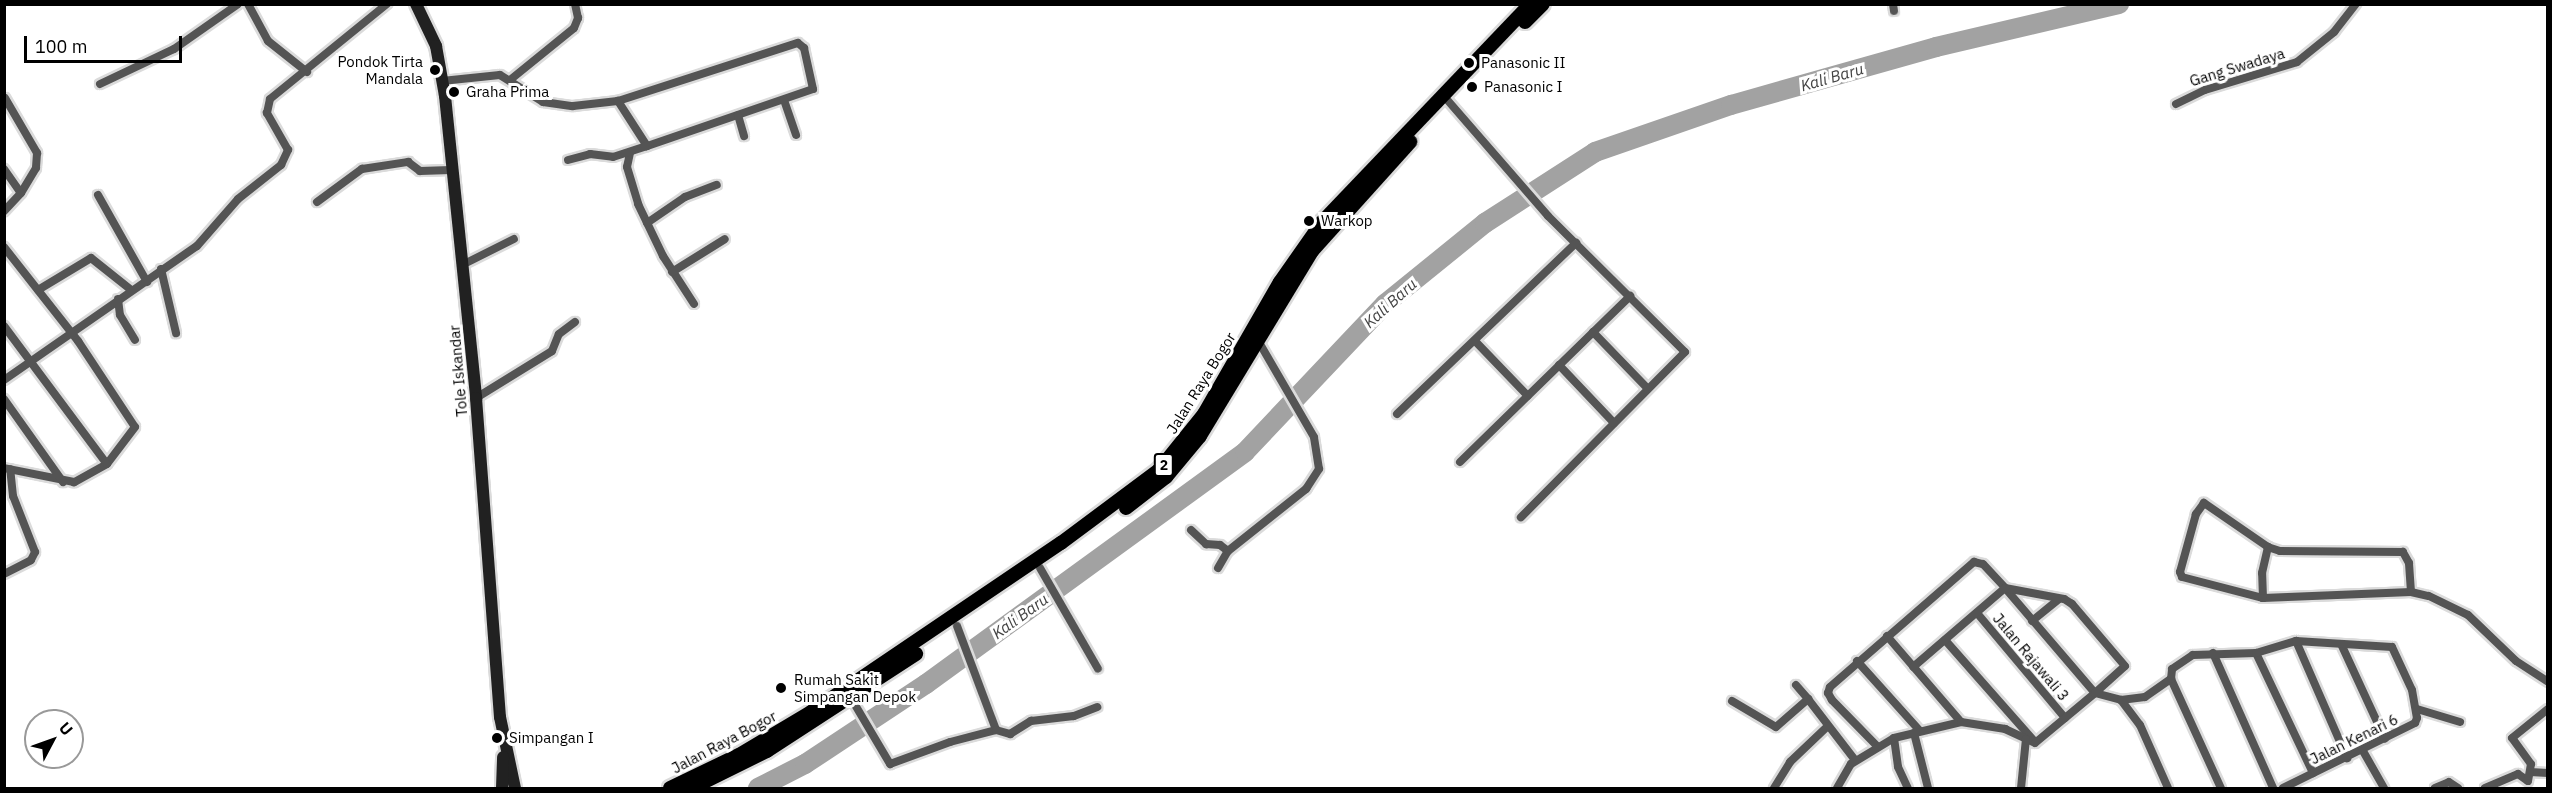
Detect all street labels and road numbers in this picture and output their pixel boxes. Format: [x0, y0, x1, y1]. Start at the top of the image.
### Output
street label: Gang Swadaya [2187, 44, 2287, 90]
street label: Tole Iskandar [445, 325, 471, 417]
street label: Jalan Raya Bogor [1163, 329, 1239, 437]
road number: 2 [1154, 454, 1174, 476]
street label: Jalan Rajawali 3 [1989, 610, 2073, 704]
street label: Jalan Raya Bogor [669, 707, 779, 777]
street label: Jalan Kenari 6 [2307, 710, 2401, 768]

